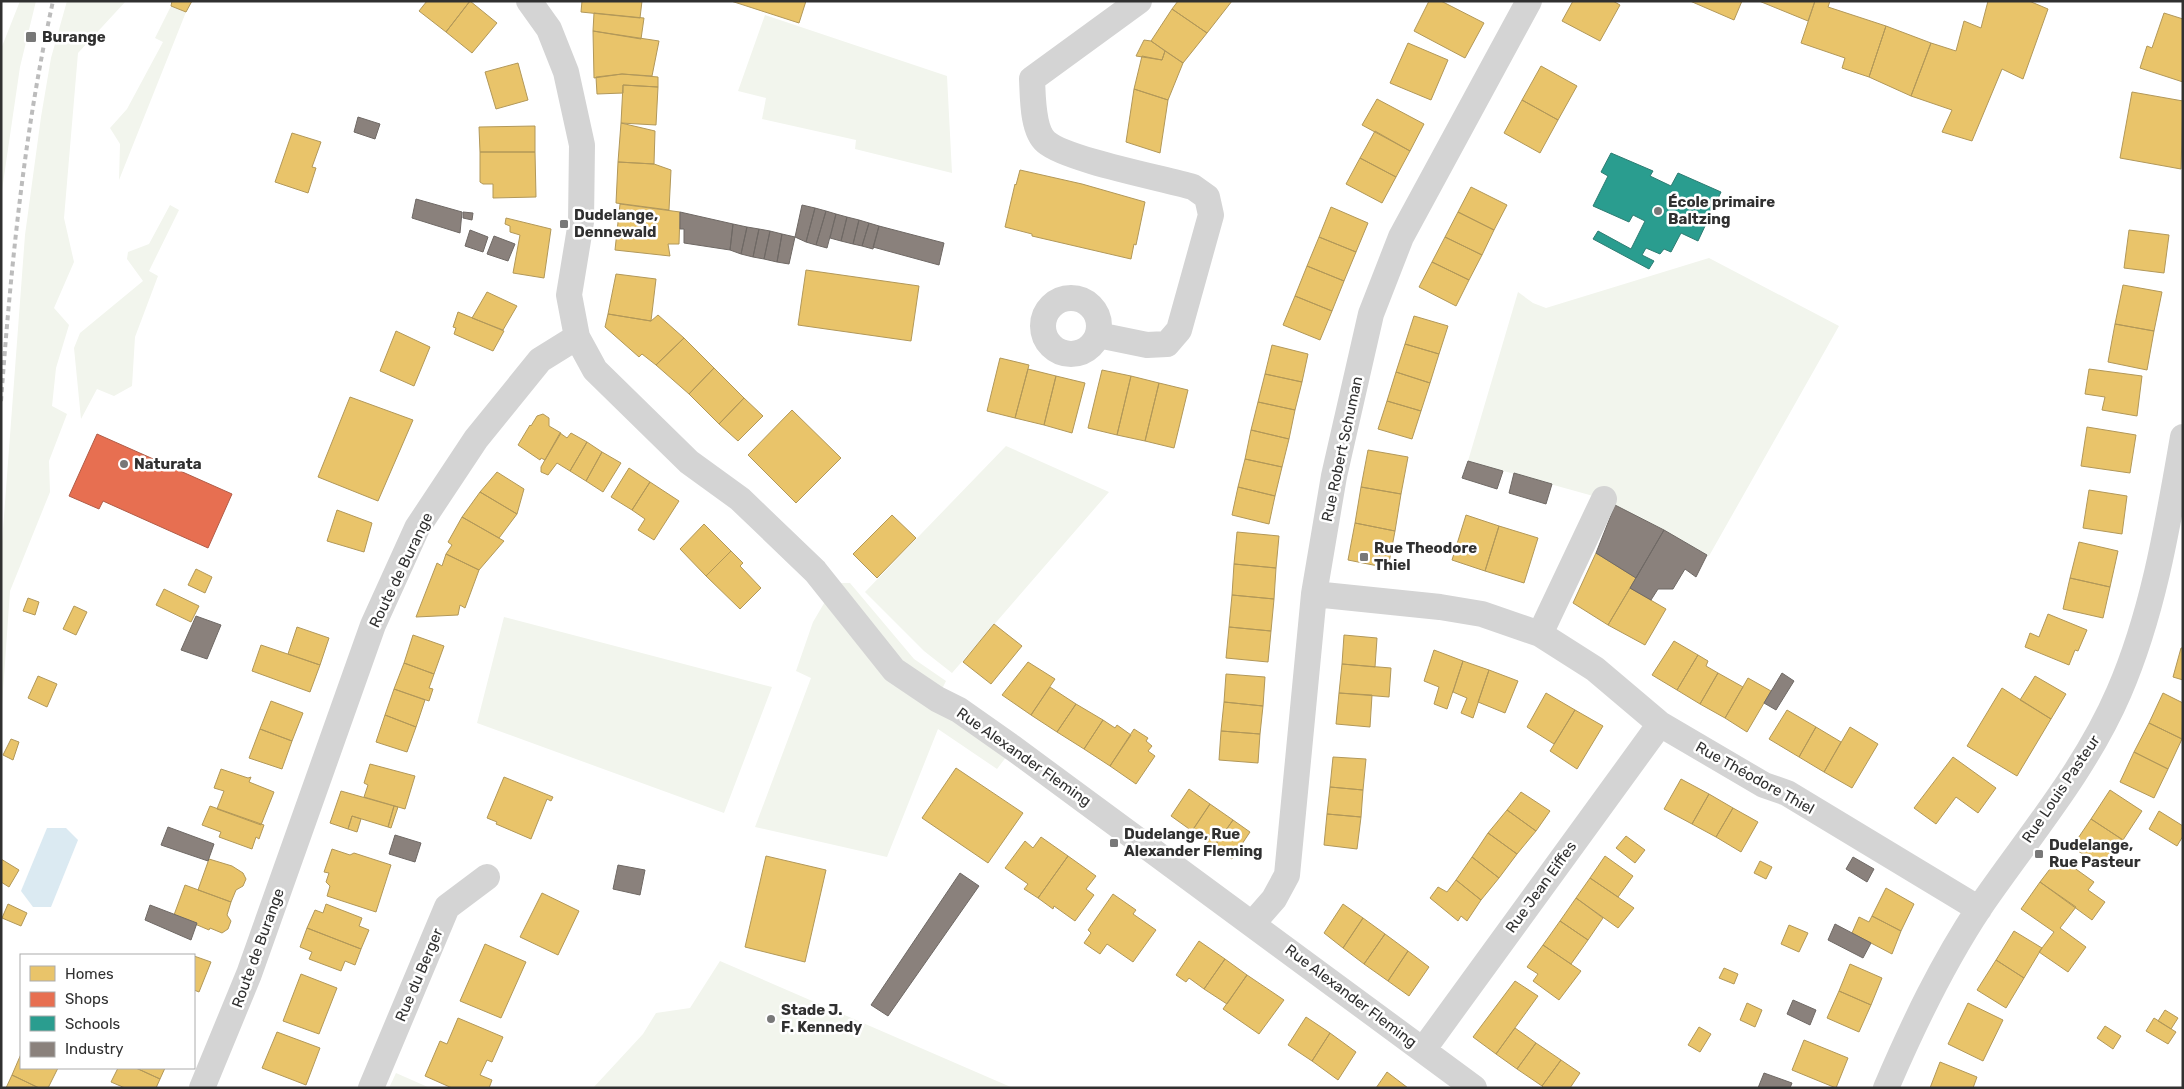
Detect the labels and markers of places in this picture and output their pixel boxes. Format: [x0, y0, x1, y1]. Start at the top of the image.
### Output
place label: Burange [42, 28, 106, 46]
marker: Burange [24, 30, 38, 44]
place label: École primaire Baltzing [1668, 193, 1775, 228]
marker: École primaire Baltzing [1652, 205, 1664, 217]
place label: Dudelange, Dennewald [574, 206, 658, 241]
marker: Dudelange, Dennewald [558, 218, 570, 230]
place label: Naturata [134, 455, 202, 473]
marker: Naturata [118, 458, 130, 470]
place label: Rue Theodore Thiel [1374, 539, 1477, 574]
marker: Rue Theodore Thiel [1358, 551, 1370, 563]
place label: Dudelange, Rue Alexander Fleming [1124, 825, 1263, 860]
place label: Dudelange, Rue Pasteur [2049, 836, 2141, 871]
marker: Dudelange, Rue Alexander Fleming [1108, 837, 1120, 849]
marker: Dudelange, Rue Pasteur [2033, 848, 2045, 860]
place label: Stade J. F. Kennedy [781, 1001, 862, 1036]
marker: Stade J. F. Kennedy [765, 1013, 777, 1025]

